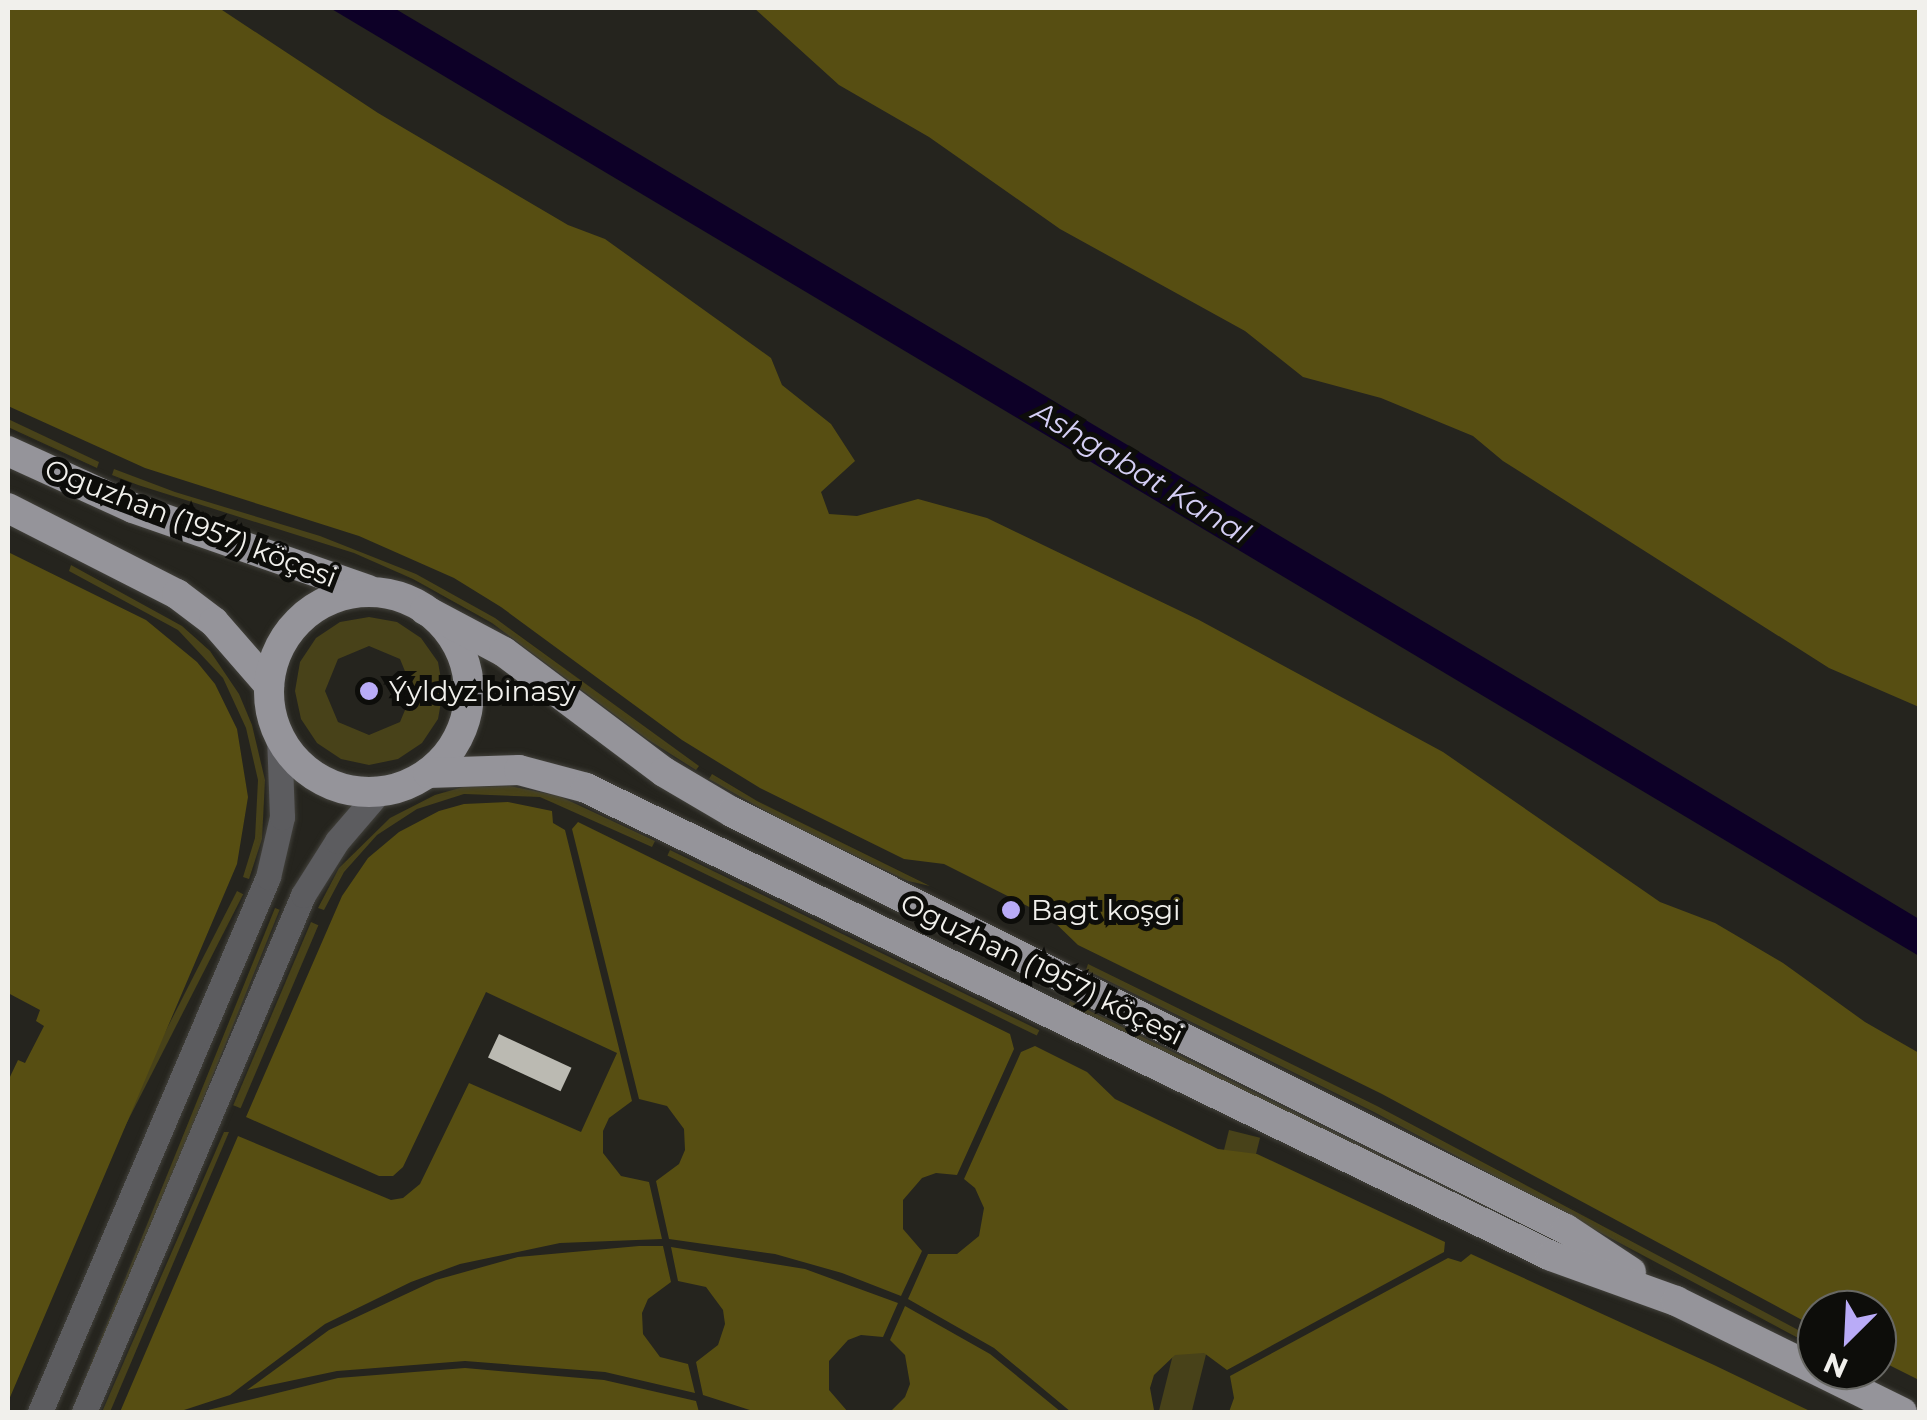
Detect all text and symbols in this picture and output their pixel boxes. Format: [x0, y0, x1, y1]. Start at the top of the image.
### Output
water label: Ashgabat Kanal [1026, 394, 1256, 552]
street label: Oguzhan (1957) köçesi [40, 452, 342, 594]
place label: Ýyldyz binasy [389, 674, 576, 708]
marker: Ýyldyz binasy [358, 680, 380, 702]
street label: Oguzhan (1957) köçesi [895, 886, 1189, 1052]
place label: Bagt koşgi [1031, 893, 1181, 927]
marker: Bagt koşgi [1000, 899, 1022, 921]
north arrow [1797, 1290, 1897, 1390]
text: N [1818, 1345, 1853, 1386]

